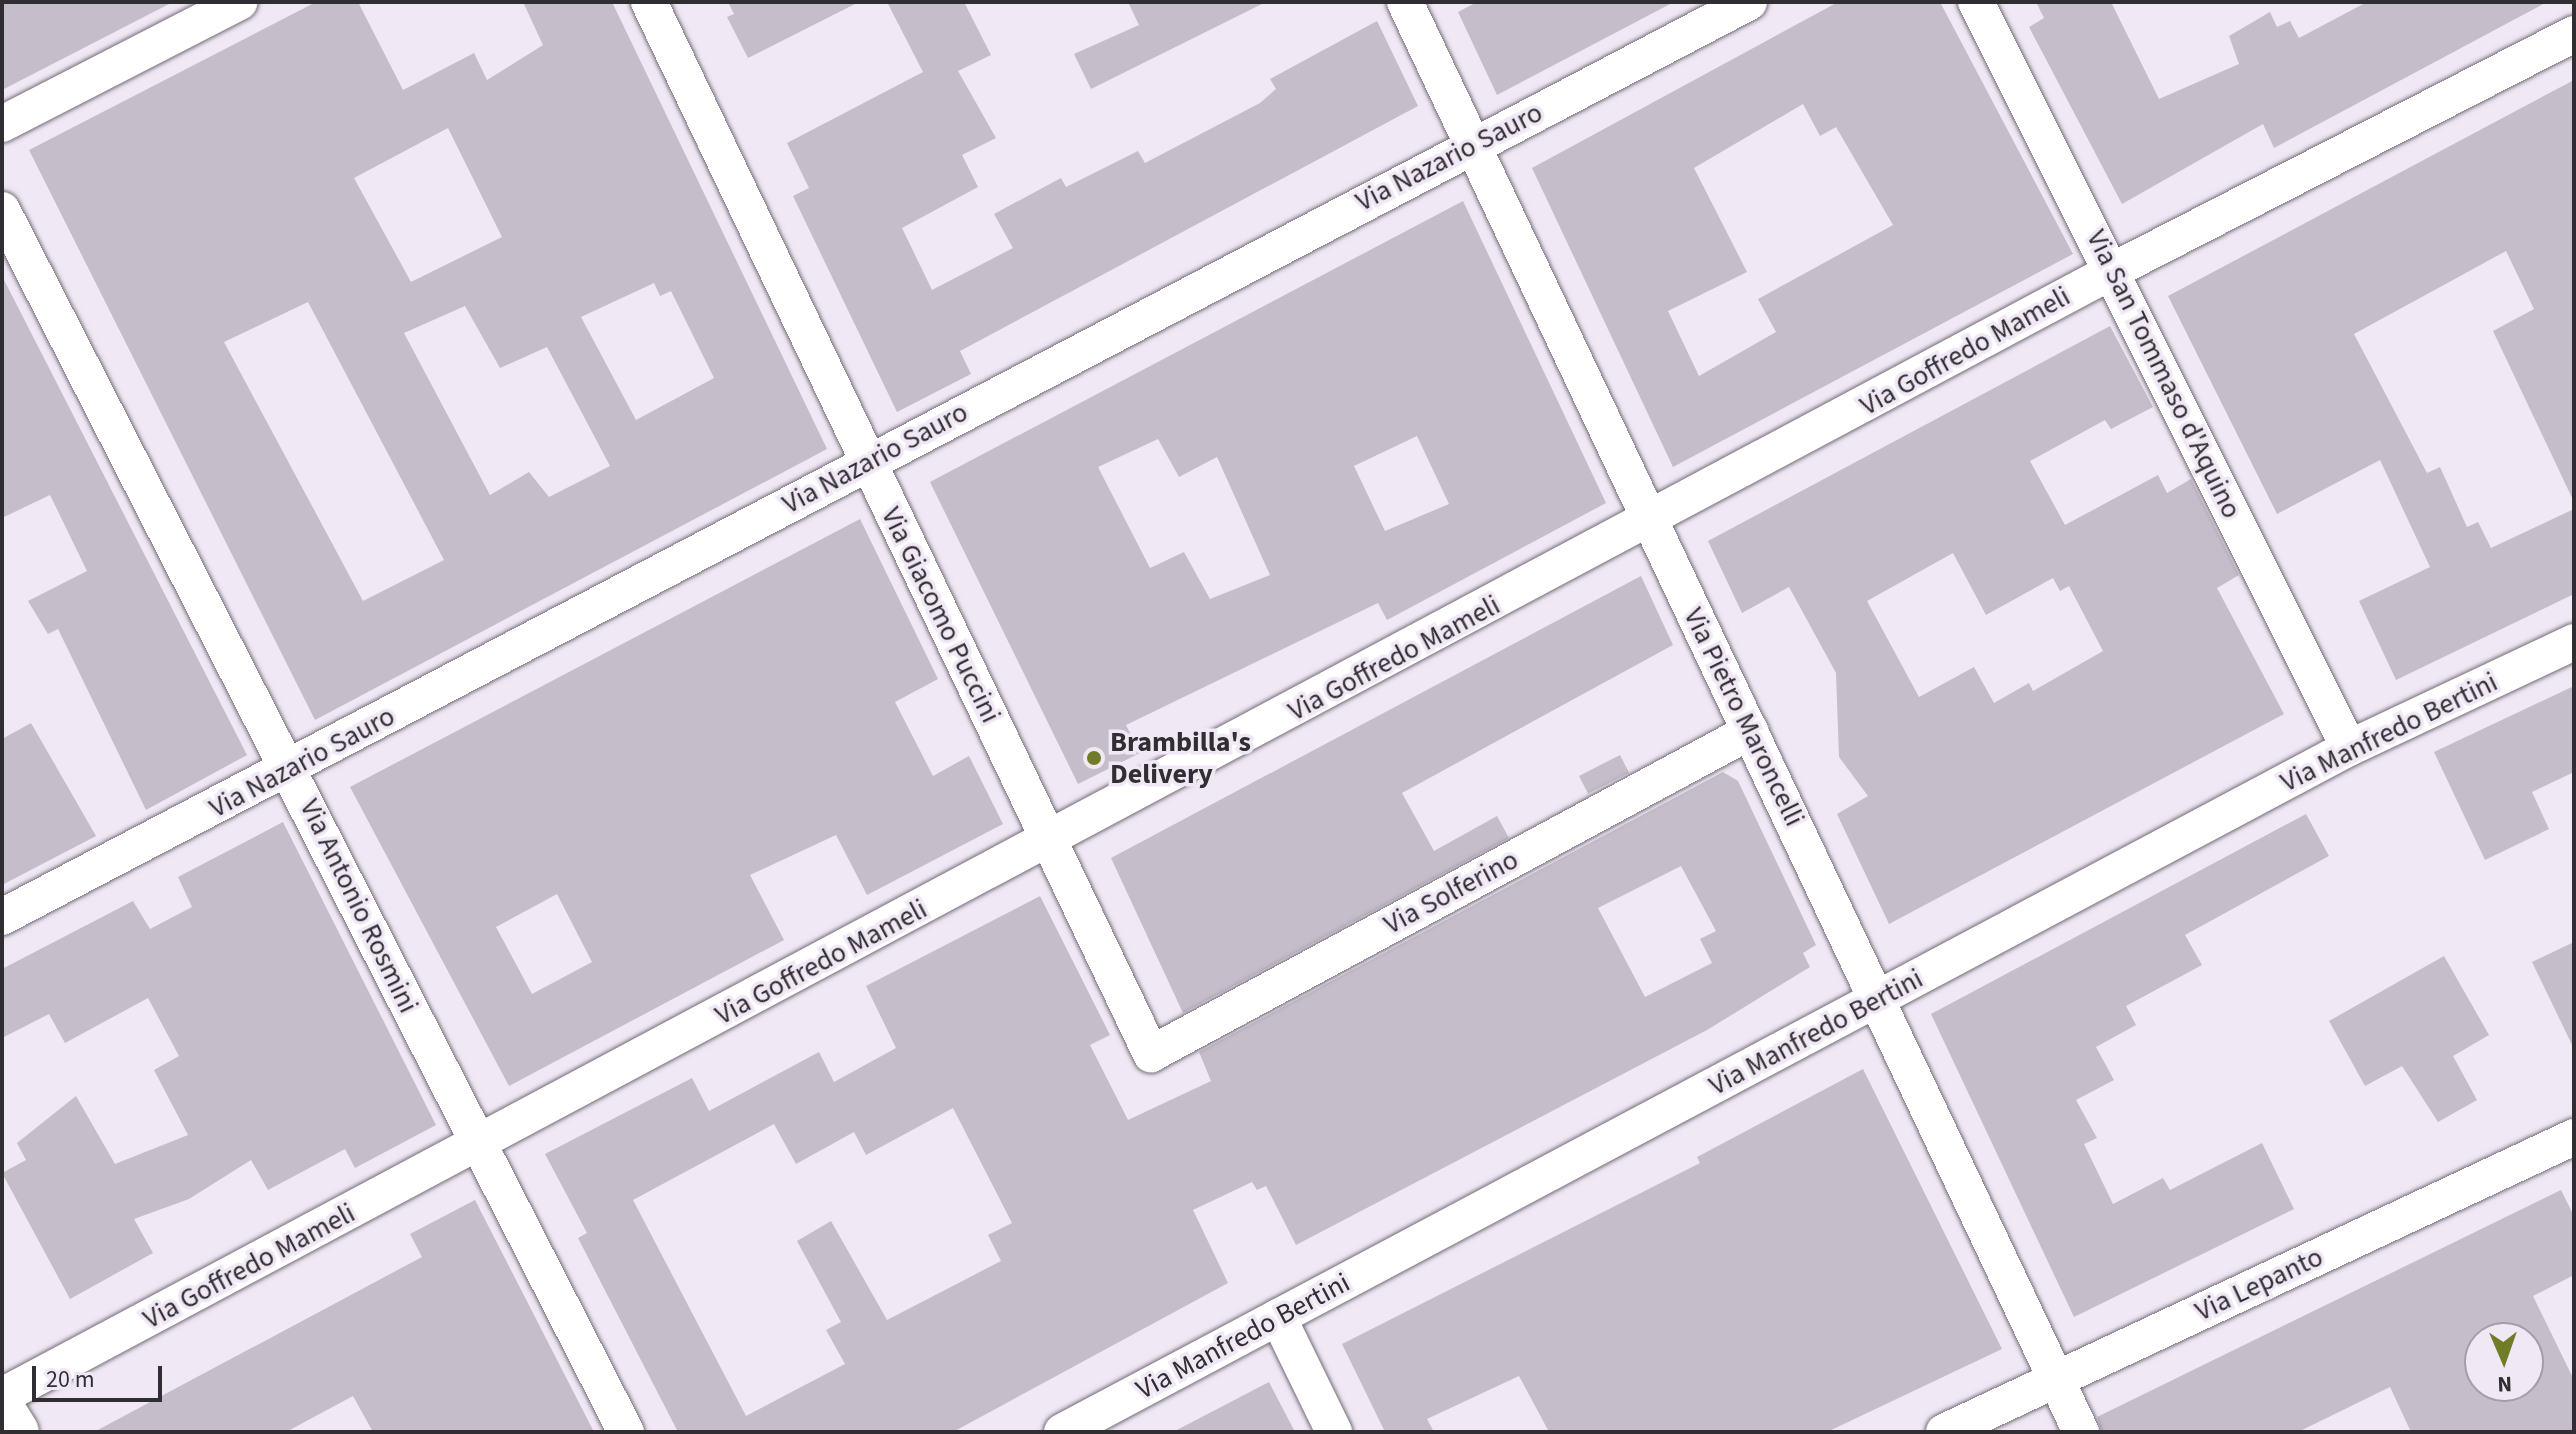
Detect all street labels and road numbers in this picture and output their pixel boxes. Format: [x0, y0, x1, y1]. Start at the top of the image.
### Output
street label: Via Nazario Sauro [1350, 96, 1548, 218]
street label: Via San Tommaso d'Aquino [2079, 224, 2249, 524]
street label: Via Goffredo Mameli [1854, 279, 2076, 423]
street label: Via Nazario Sauro [777, 395, 973, 521]
street label: Via Giacomo Puccini [874, 502, 1008, 728]
street label: Via Goffredo Mameli [1282, 588, 1506, 728]
street label: Via Pietro Maroncelli [1677, 602, 1811, 832]
street label: Via Manfredo Bertini [2275, 665, 2503, 799]
street label: Via Nazario Sauro [204, 699, 400, 825]
street label: Via Antonio Rosmini [293, 794, 425, 1018]
street label: Via Solferino [1378, 843, 1524, 941]
street label: Via Goffredo Mameli [709, 892, 933, 1032]
street label: Via Manfredo Bertini [1703, 961, 1929, 1103]
street label: Via Goffredo Mameli [137, 1196, 361, 1336]
street label: Via Lepanto [2190, 1240, 2328, 1328]
street label: Via Manfredo Bertini [1130, 1265, 1356, 1407]

